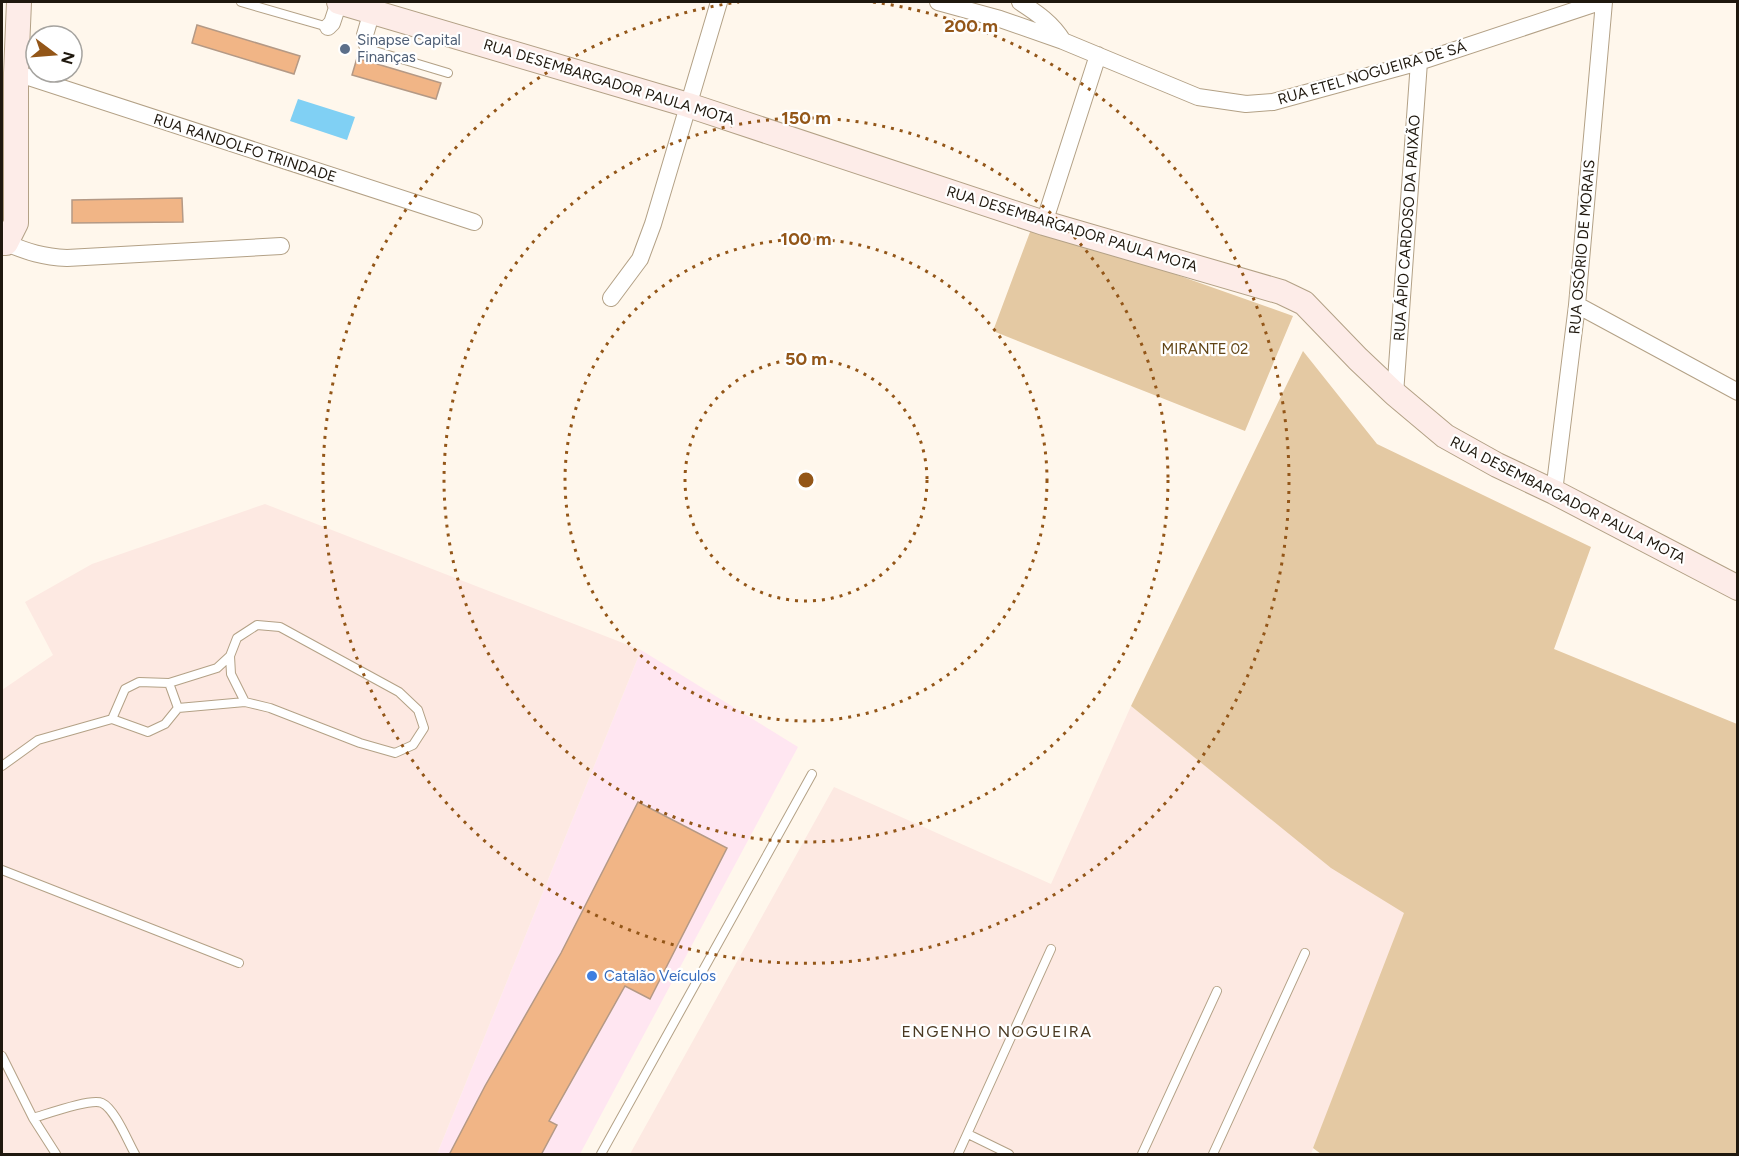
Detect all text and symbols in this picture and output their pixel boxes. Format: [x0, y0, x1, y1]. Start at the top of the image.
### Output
text: 200 m [944, 15, 998, 37]
north arrow [24, 24, 84, 84]
place label: Sinapse Capital Finanças [357, 31, 461, 66]
street label: RUA DESEMBARGADOR PAULA MOTA [481, 35, 737, 129]
street label: RUA ETEL NOGUEIRA DE SÁ [1276, 37, 1468, 109]
marker: Sinapse Capital Finanças [338, 42, 352, 56]
text: N [57, 49, 79, 67]
text: 150 m [781, 107, 831, 129]
street label: RUA RANDOLFO TRINDADE [151, 110, 339, 186]
street label: RUA ÁPIO CARDOSO DA PAIXÃO [1390, 114, 1424, 342]
street label: RUA OSÓRIO DE MORAIS [1565, 159, 1599, 335]
street label: RUA DESEMBARGADOR PAULA MOTA [944, 182, 1200, 276]
text: 100 m [781, 228, 831, 250]
park label: MIRANTE 02 [1162, 340, 1248, 358]
text: 50 m [785, 348, 827, 370]
street label: RUA DESEMBARGADOR PAULA MOTA [1447, 433, 1689, 567]
centre of rings [796, 470, 816, 490]
place label: Catalão Veículos [604, 967, 716, 985]
marker: Catalão Veículos [585, 969, 599, 983]
district label: ENGENHO NOGUEIRA [901, 1022, 1093, 1041]

